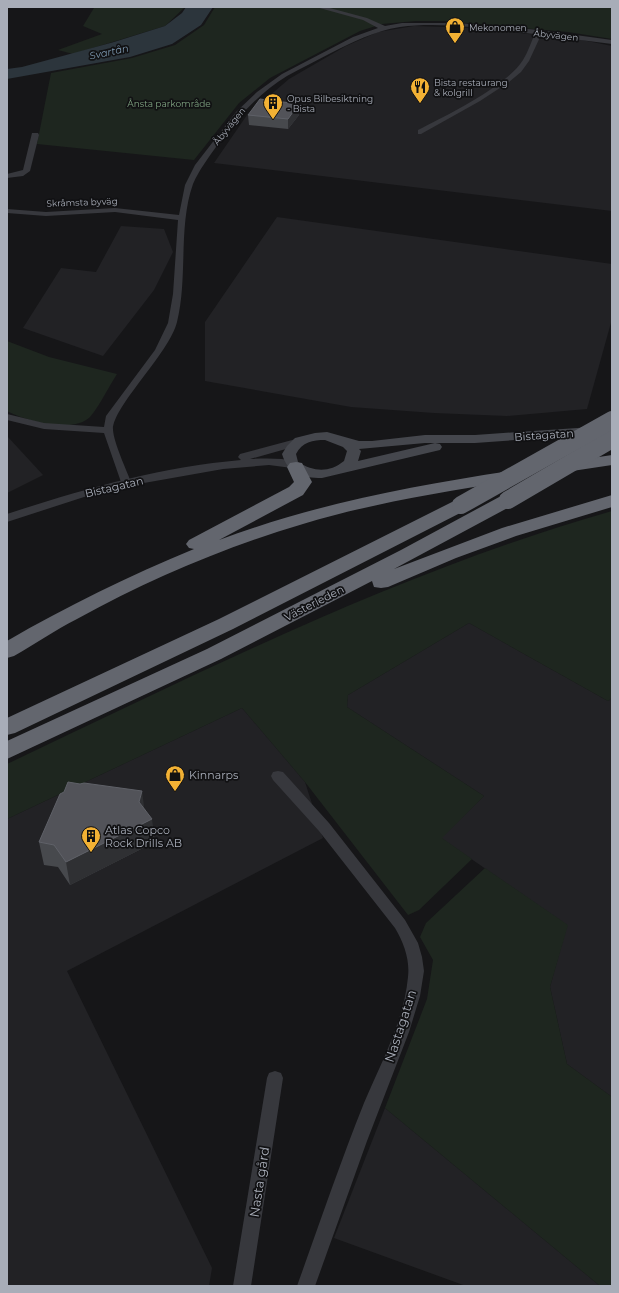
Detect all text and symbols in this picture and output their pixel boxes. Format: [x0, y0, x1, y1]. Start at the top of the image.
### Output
shop icon: Mekonomen [444, 16, 466, 44]
place label: Mekonomen [469, 22, 527, 33]
street label: Åbyvägen [533, 27, 579, 43]
water label: Svartån [88, 41, 130, 62]
restaurant icon: Bista restaurang & kolgrill [409, 76, 431, 104]
place label: Bista restaurang & kolgrill [434, 77, 508, 98]
building icon: Opus Bilbesiktning - Bista [262, 92, 284, 120]
place label: Opus Bilbesiktning - Bista [287, 93, 373, 114]
park label: Ånsta parkområde [127, 98, 211, 109]
street label: Åbyvägen [211, 105, 247, 147]
street label: Skråmsta byväg [46, 195, 118, 209]
street label: Bistagatan [514, 426, 574, 444]
street label: Bistagatan [83, 473, 145, 501]
street label: Västerleden [282, 582, 346, 624]
shop icon: Kinnarps [164, 764, 186, 792]
place label: Kinnarps [189, 768, 239, 782]
place label: Atlas Copco Rock Drills AB [105, 823, 182, 850]
building icon: Atlas Copco Rock Drills AB [80, 825, 102, 853]
street label: Nastagatan [381, 988, 419, 1064]
street label: Nasta gård [246, 1146, 272, 1218]

